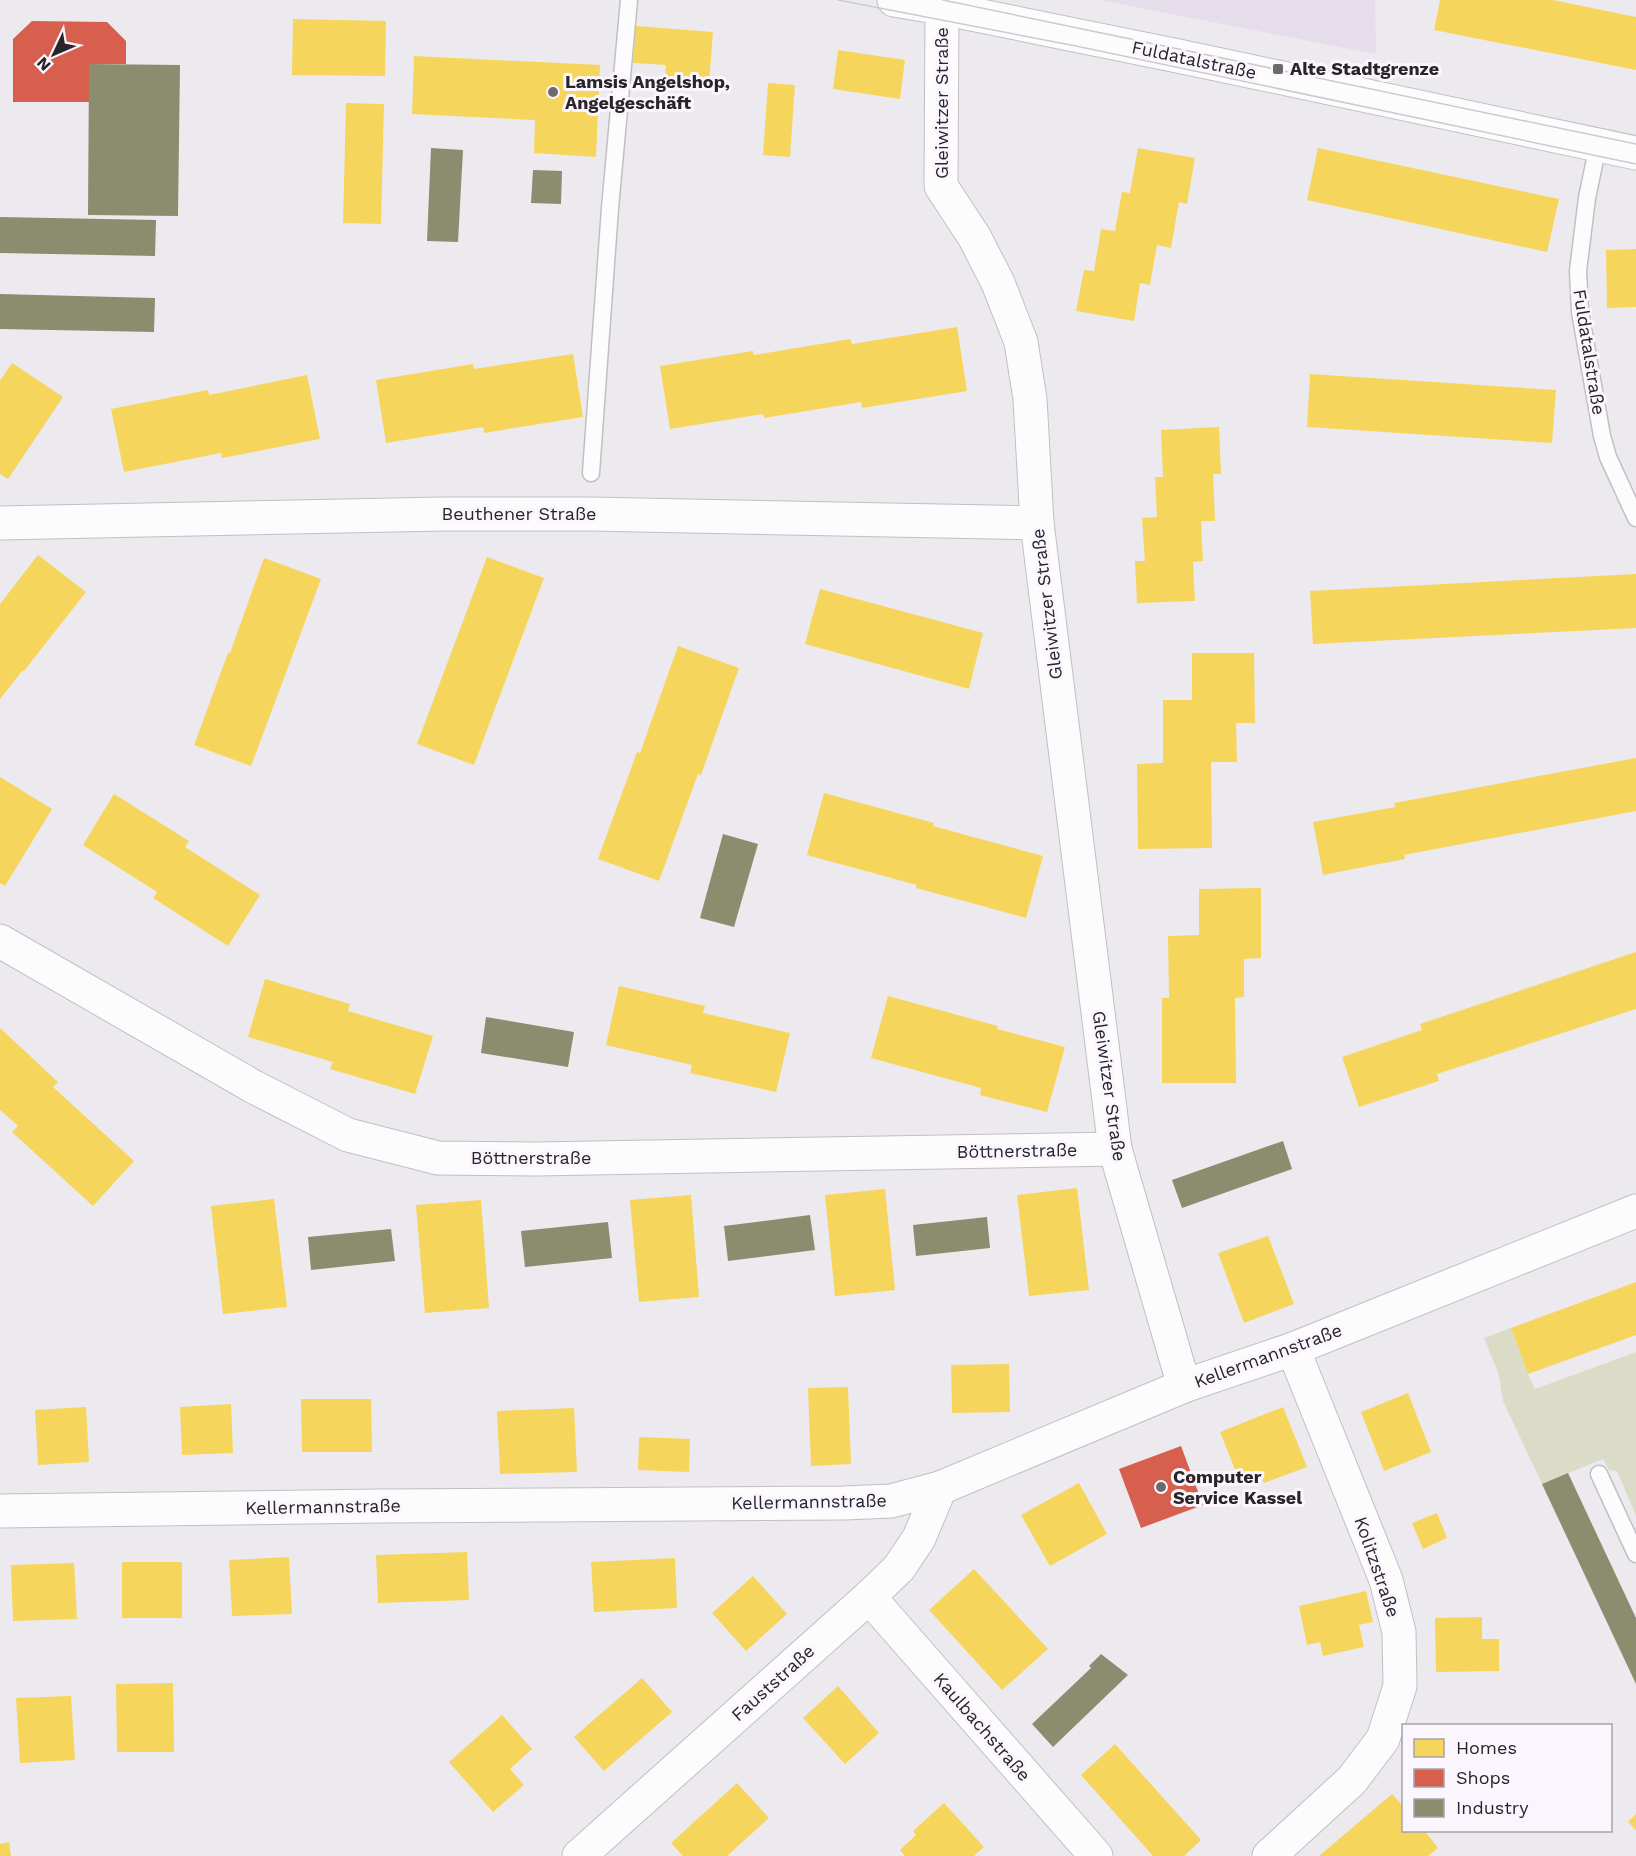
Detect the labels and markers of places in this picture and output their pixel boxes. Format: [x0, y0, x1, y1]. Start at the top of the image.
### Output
place label: Alte Stadtgrenze [1290, 58, 1439, 79]
marker: Alte Stadtgrenze [1271, 62, 1285, 76]
place label: Lamsis Angelshop, Angelgeschäft [565, 71, 730, 113]
marker: Lamsis Angelshop, Angelgeschäft [546, 85, 560, 99]
place label: Computer Service Kassel [1173, 1466, 1302, 1508]
marker: Computer Service Kassel [1154, 1480, 1168, 1494]

